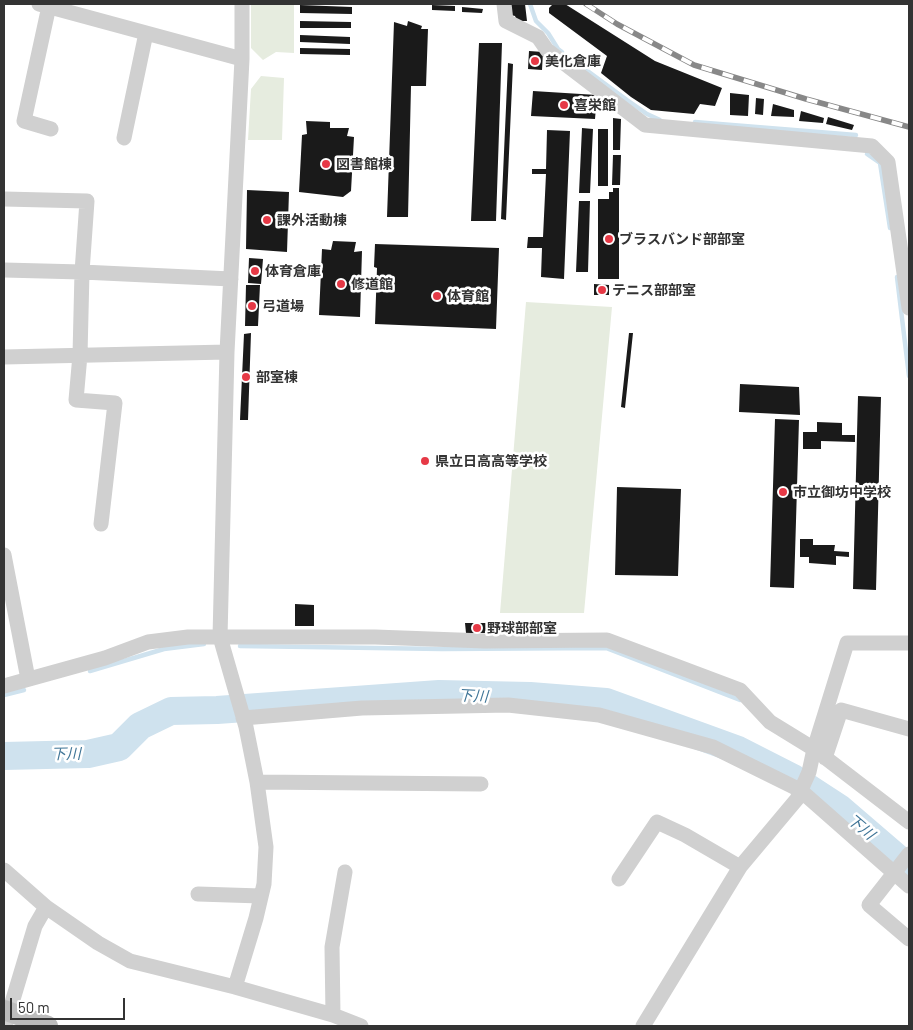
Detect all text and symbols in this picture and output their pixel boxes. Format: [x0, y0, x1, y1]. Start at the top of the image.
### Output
place label: 美化倉庫 [545, 53, 601, 69]
marker: 美化倉庫 [529, 55, 541, 67]
place label: 喜栄館 [574, 97, 616, 113]
marker: 喜栄館 [558, 99, 570, 111]
place label: 図書館棟 [336, 156, 392, 172]
marker: 図書館棟 [320, 158, 332, 170]
place label: 課外活動棟 [277, 212, 347, 228]
marker: 課外活動棟 [261, 214, 273, 226]
place label: ブラスバンド部部室 [619, 231, 745, 247]
marker: ブラスバンド部部室 [603, 233, 615, 245]
place label: 体育倉庫 [265, 263, 321, 279]
marker: 体育倉庫 [249, 265, 261, 277]
place label: 修道館 [351, 276, 393, 292]
marker: 修道館 [335, 278, 347, 290]
place label: テニス部部室 [612, 282, 696, 298]
marker: テニス部部室 [596, 284, 608, 296]
place label: 体育館 [447, 288, 489, 304]
marker: 体育館 [431, 290, 443, 302]
place label: 弓道場 [262, 298, 304, 314]
marker: 弓道場 [246, 300, 258, 312]
place label: 部室棟 [256, 369, 298, 385]
marker: 部室棟 [240, 371, 252, 383]
place label: 県立日高高等学校 [435, 453, 547, 469]
marker: 県立日高高等学校 [419, 455, 431, 467]
place label: 市立御坊中学校 [793, 484, 891, 500]
marker: 市立御坊中学校 [777, 486, 789, 498]
place label: 野球部部室 [487, 620, 557, 636]
marker: 野球部部室 [471, 622, 483, 634]
water label: 下川 [458, 686, 488, 706]
water label: 下川 [51, 745, 81, 763]
water label: 下川 [844, 810, 878, 844]
scale bar [12, 988, 128, 1020]
text: 50 m [18, 998, 50, 1016]

